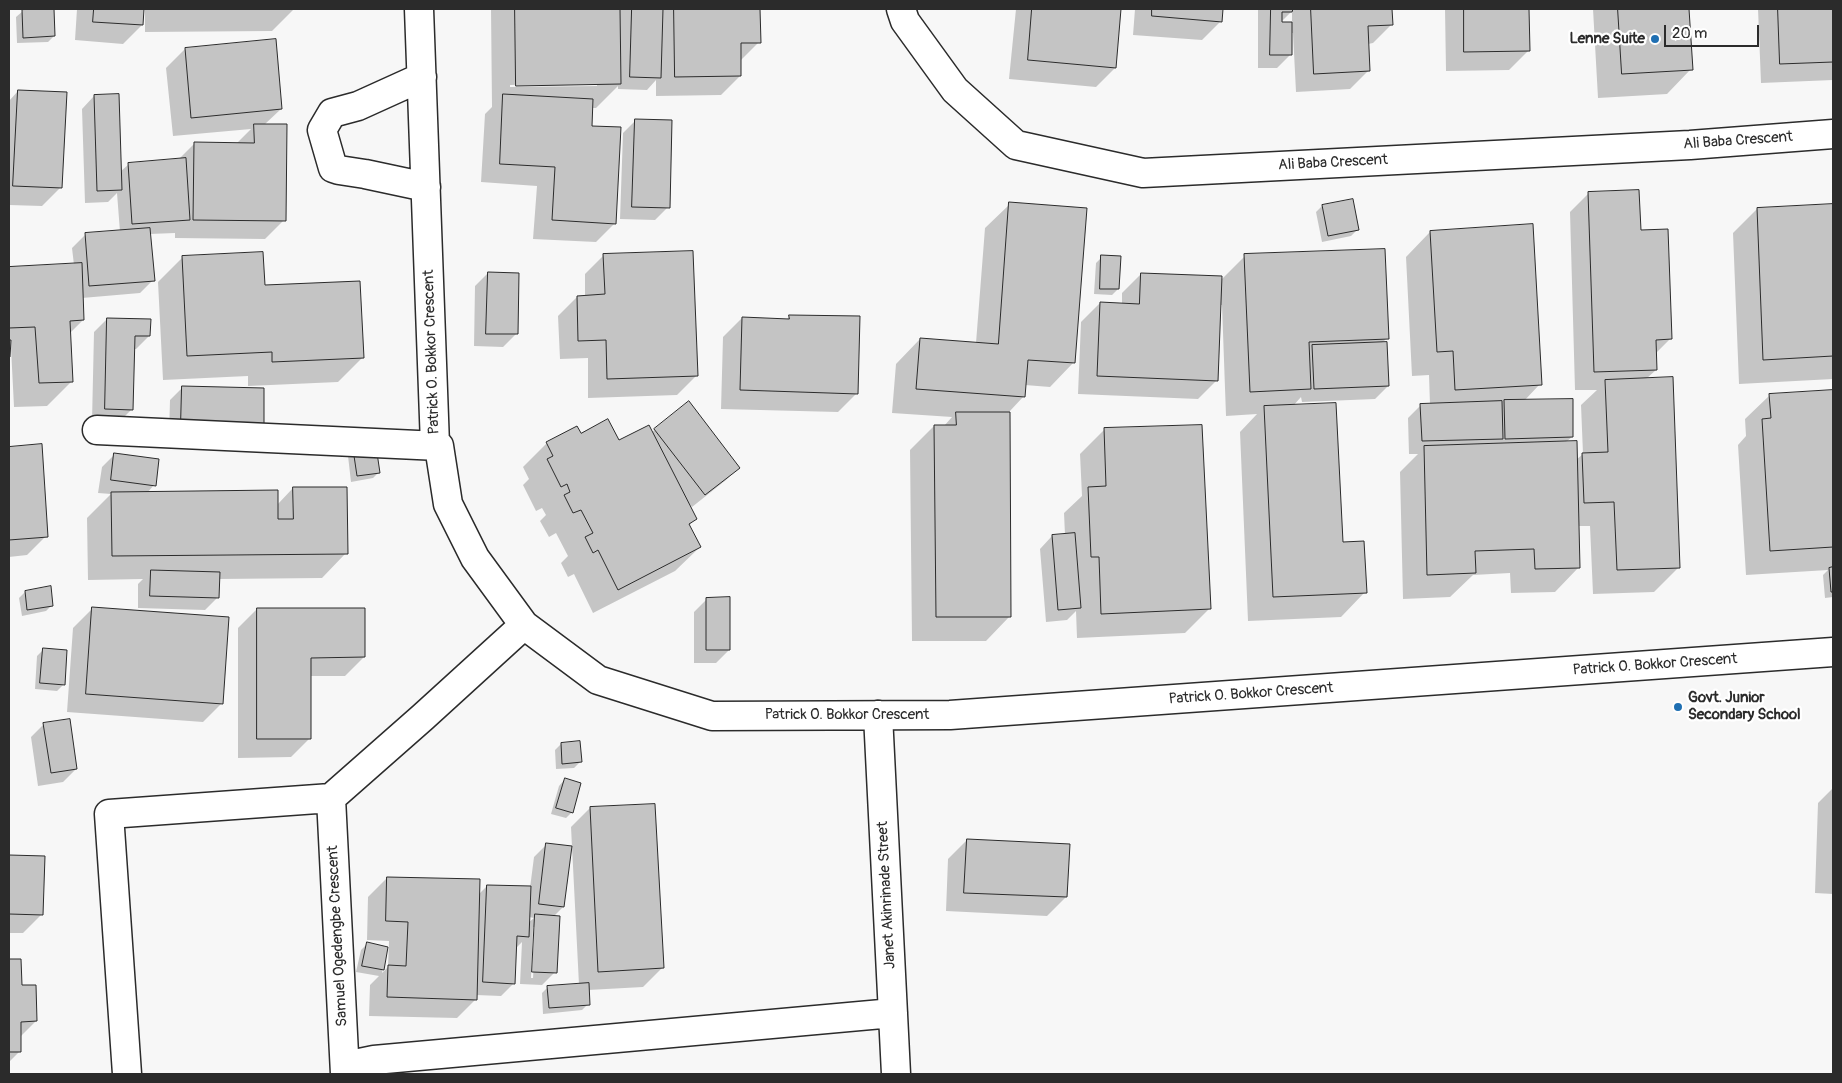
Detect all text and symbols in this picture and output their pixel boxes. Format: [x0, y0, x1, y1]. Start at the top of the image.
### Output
scale bar [1667, 15, 1762, 47]
text: 20 m [1672, 24, 1707, 43]
place label: Lenne Suite [1569, 30, 1645, 48]
marker: Lenne Suite [1649, 33, 1661, 45]
street label: Ali Baba Crescent [1683, 128, 1793, 154]
street label: Ali Baba Crescent [1278, 151, 1388, 175]
street label: Patrick O. Bokkor Crescent [420, 269, 444, 435]
street label: Patrick O. Bokkor Crescent [1572, 650, 1738, 680]
street label: Patrick O. Bokkor Crescent [1168, 679, 1334, 709]
place label: Govt. Junior Secondary School [1688, 689, 1801, 724]
marker: Govt. Junior Secondary School [1672, 701, 1684, 713]
street label: Patrick O. Bokkor Crescent [765, 706, 929, 724]
street label: Janet Akinrinade Street [874, 821, 900, 969]
street label: Samuel Ogedengbe Crescent [324, 845, 352, 1027]

